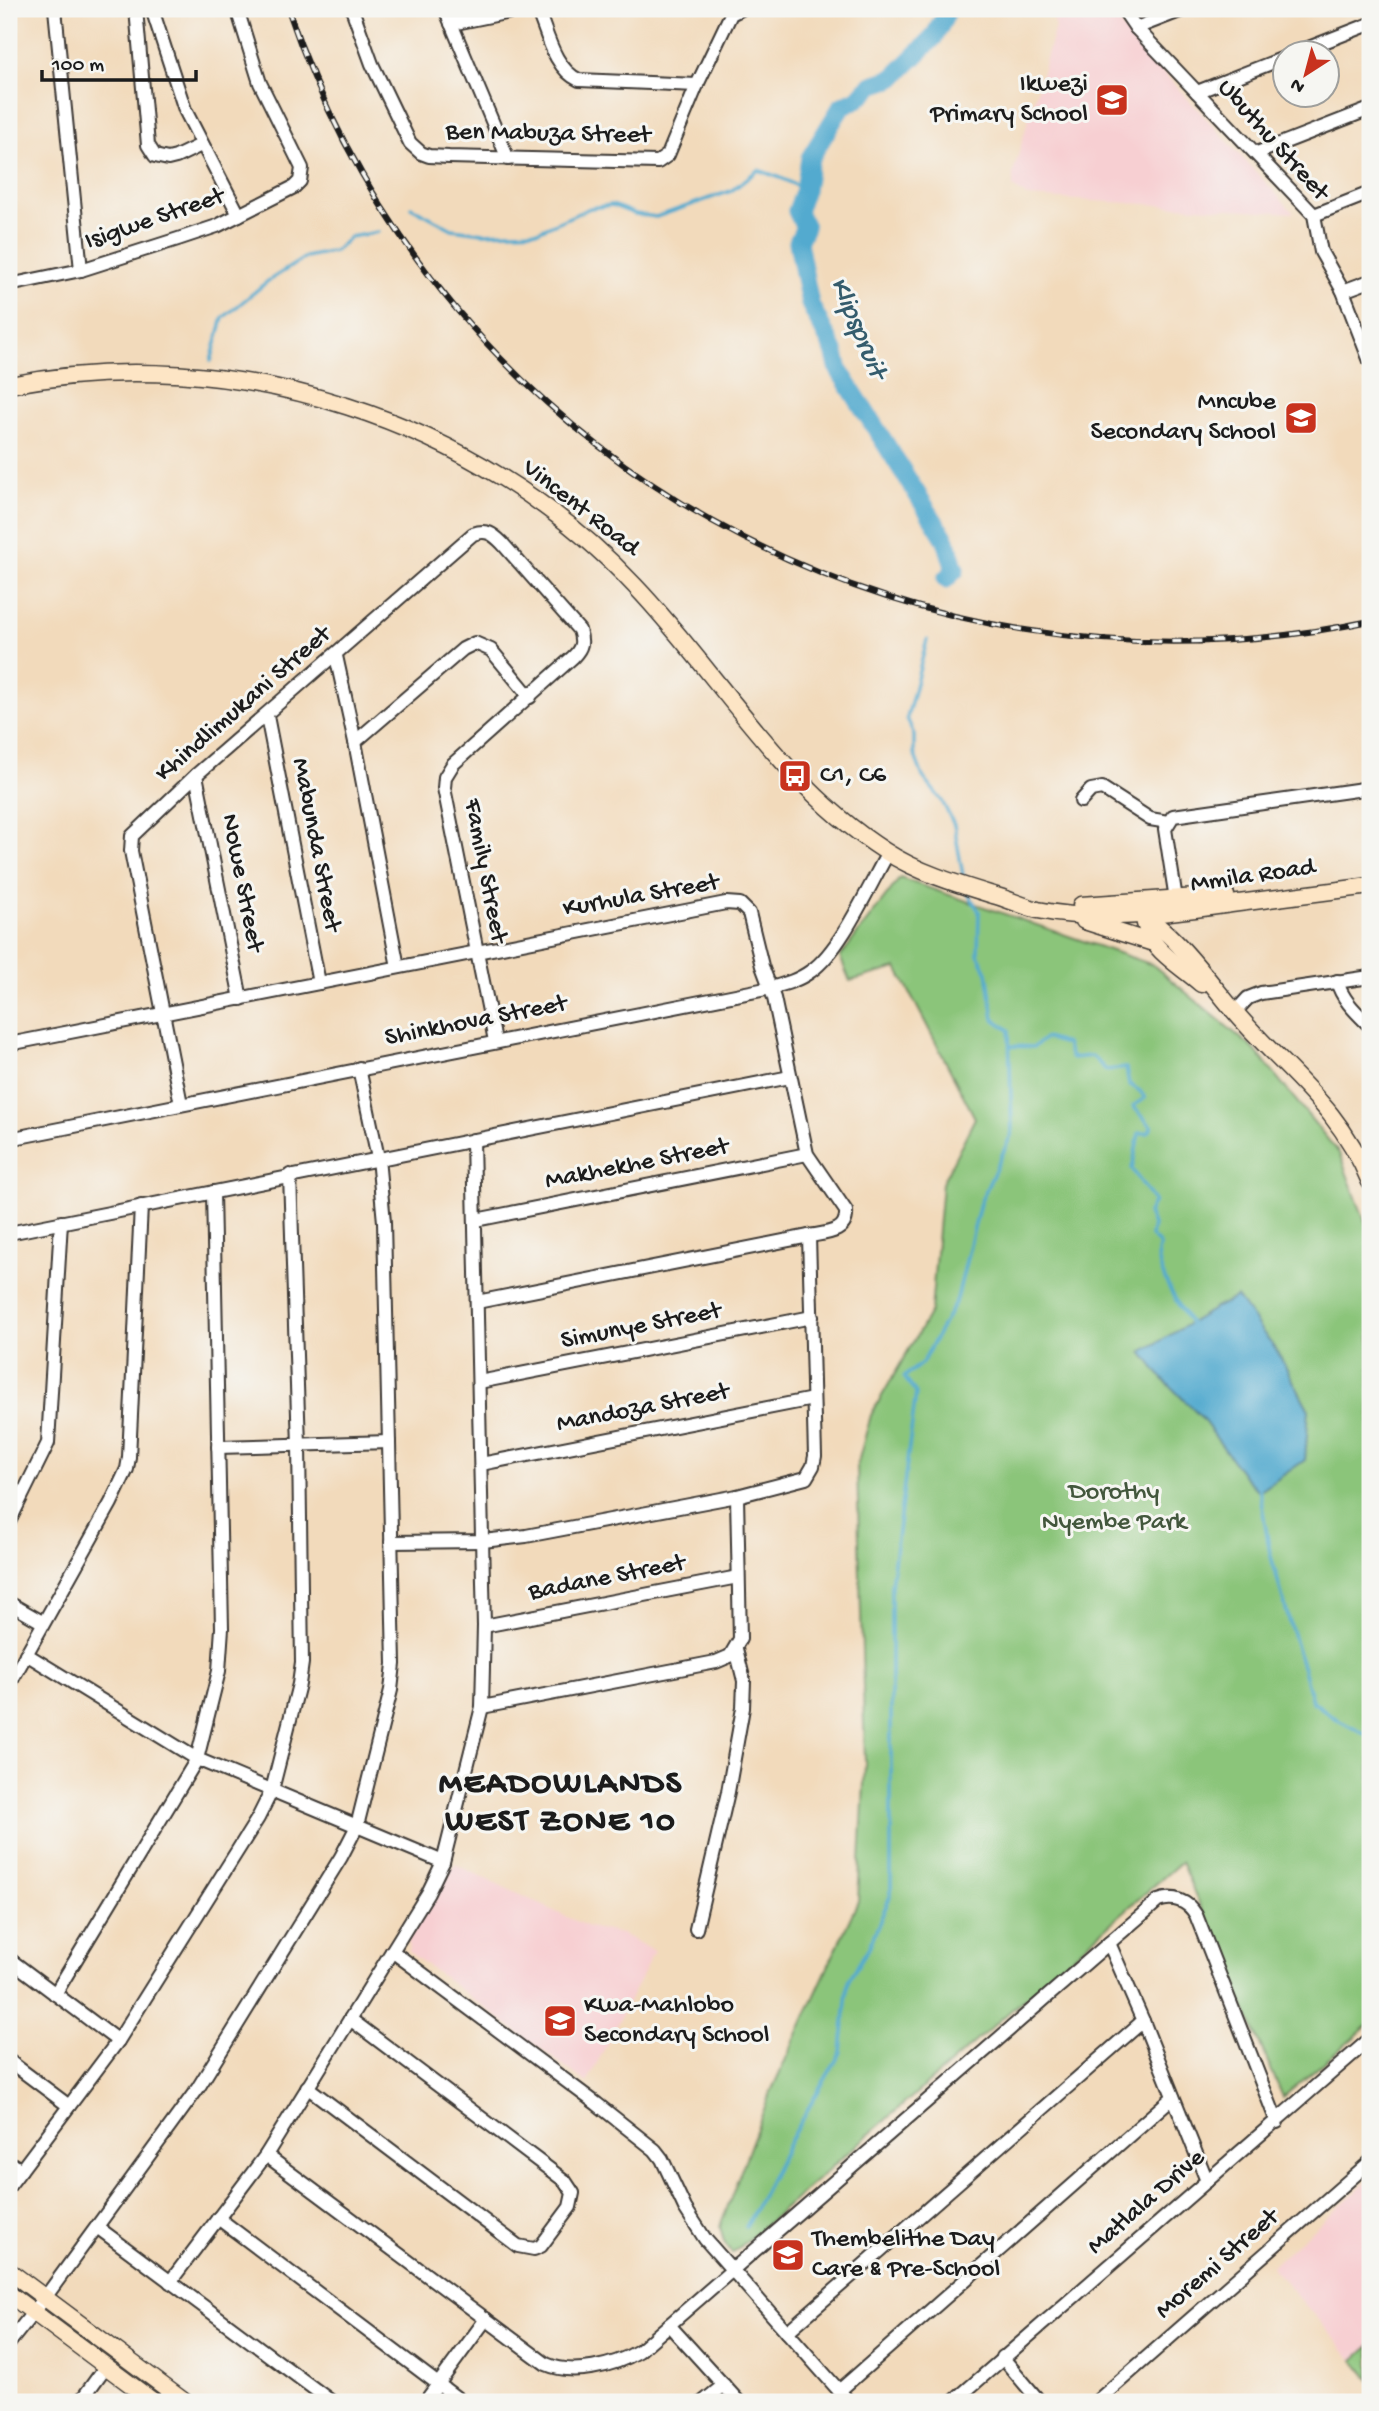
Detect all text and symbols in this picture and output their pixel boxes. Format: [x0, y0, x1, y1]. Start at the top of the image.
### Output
scale bar [42, 38, 196, 82]
north arrow [1270, 38, 1340, 108]
text: 100 m [51, 54, 104, 79]
place label: Ikwezi Primary School [929, 70, 1088, 131]
text: N [1286, 72, 1310, 98]
street label: Ubuthu Street [1209, 74, 1336, 210]
school or university icon: Ikwezi Primary School [1093, 81, 1131, 119]
street label: Ben Mabuza Street [444, 118, 653, 152]
street label: Isigwe Street [81, 181, 231, 258]
water label: Klipspruit [821, 273, 895, 387]
place label: Mncube Secondary School [1090, 388, 1277, 449]
school or university icon: Mncube Secondary School [1282, 399, 1320, 437]
street label: Vincent Road [514, 453, 646, 566]
street label: Khindlimukani Street [150, 619, 340, 790]
street label: Mabunda Street [283, 756, 347, 937]
bus stop icon: C1, C6 [776, 757, 814, 795]
place label: C1, C6 [820, 761, 887, 792]
street label: Family Street [455, 795, 514, 948]
street label: Nowe Street [212, 812, 270, 957]
street label: Mmila Road [1189, 853, 1319, 901]
street label: Kurhula Street [561, 868, 724, 926]
street label: Shinkhova Street [383, 989, 572, 1055]
street label: Makhekhe Street [543, 1132, 734, 1198]
street label: Simunye Street [558, 1296, 726, 1358]
street label: Mandoza Street [554, 1377, 734, 1441]
park label: Dorothy Nyembe Park [1042, 1478, 1189, 1539]
street label: Badane Street [525, 1548, 690, 1610]
district label: MEADOWLANDS WEST ZONE 10 [439, 1766, 683, 1842]
place label: Kwa-Mahlobo Secondary School [584, 1991, 770, 2052]
school or university icon: Kwa-Mahlobo Secondary School [541, 2002, 579, 2040]
street label: Matlala Drive [1082, 2143, 1213, 2263]
street label: Moremi Street [1150, 2201, 1288, 2327]
place label: Thembelithe Day Care & Pre-School [810, 2225, 1000, 2286]
school or university icon: Thembelithe Day Care & Pre-School [769, 2236, 807, 2274]

